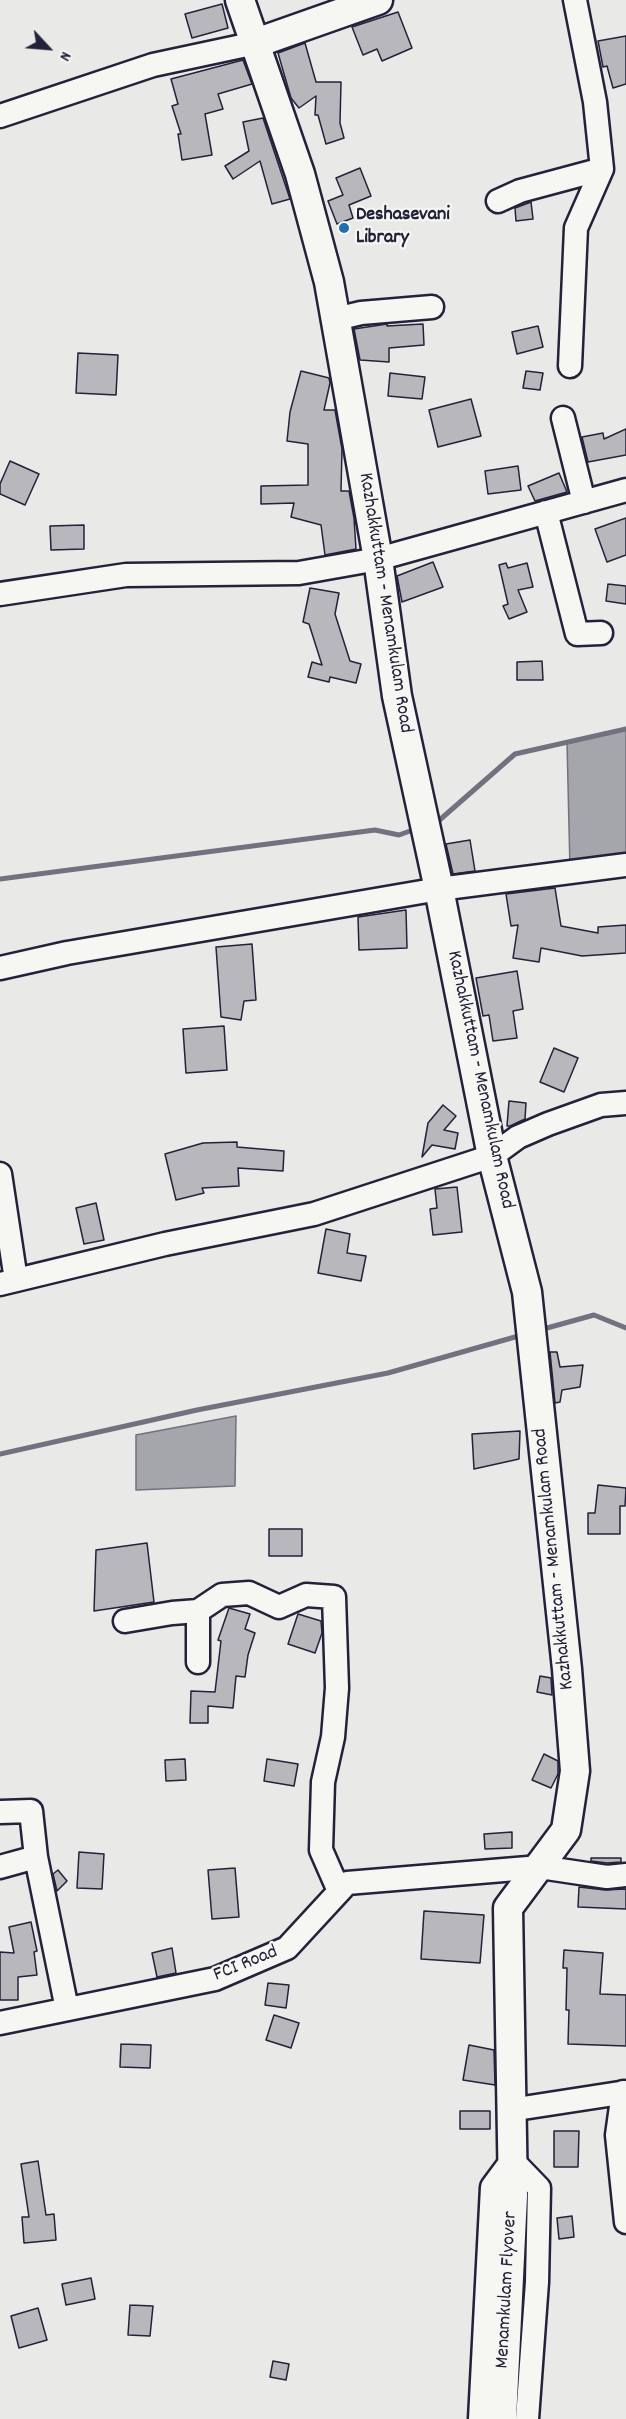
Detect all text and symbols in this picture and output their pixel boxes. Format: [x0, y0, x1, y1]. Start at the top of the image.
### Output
north arrow [18, 18, 78, 78]
text: N [53, 48, 77, 65]
place label: Deshasevani Library [356, 204, 450, 251]
marker: Deshasevani Library [337, 221, 351, 235]
street label: Kazhakkuttam - Menamkulam Road [352, 471, 416, 735]
street label: Kazhakkuttam - Menamkulam Road [440, 949, 518, 1211]
street label: Kazhakkuttam - Menamkulam Road [529, 1427, 581, 1691]
street label: FCI Road [210, 1941, 282, 1989]
street label: Menamkulam Flyover [492, 2211, 524, 2369]

